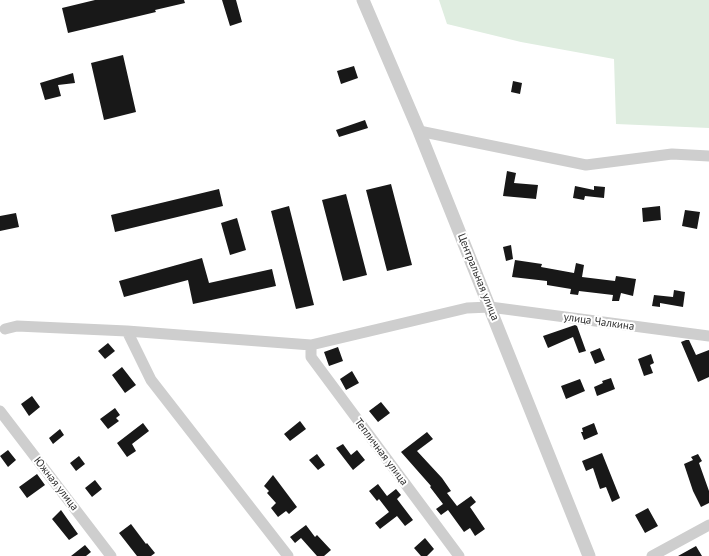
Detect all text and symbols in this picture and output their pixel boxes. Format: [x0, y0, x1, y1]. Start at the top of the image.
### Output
street label: Центральная улица [454, 232, 502, 322]
street label: улица Чалкина [563, 311, 635, 333]
street label: Тепличная улица [351, 416, 411, 488]
street label: Южная улица [31, 454, 81, 514]

